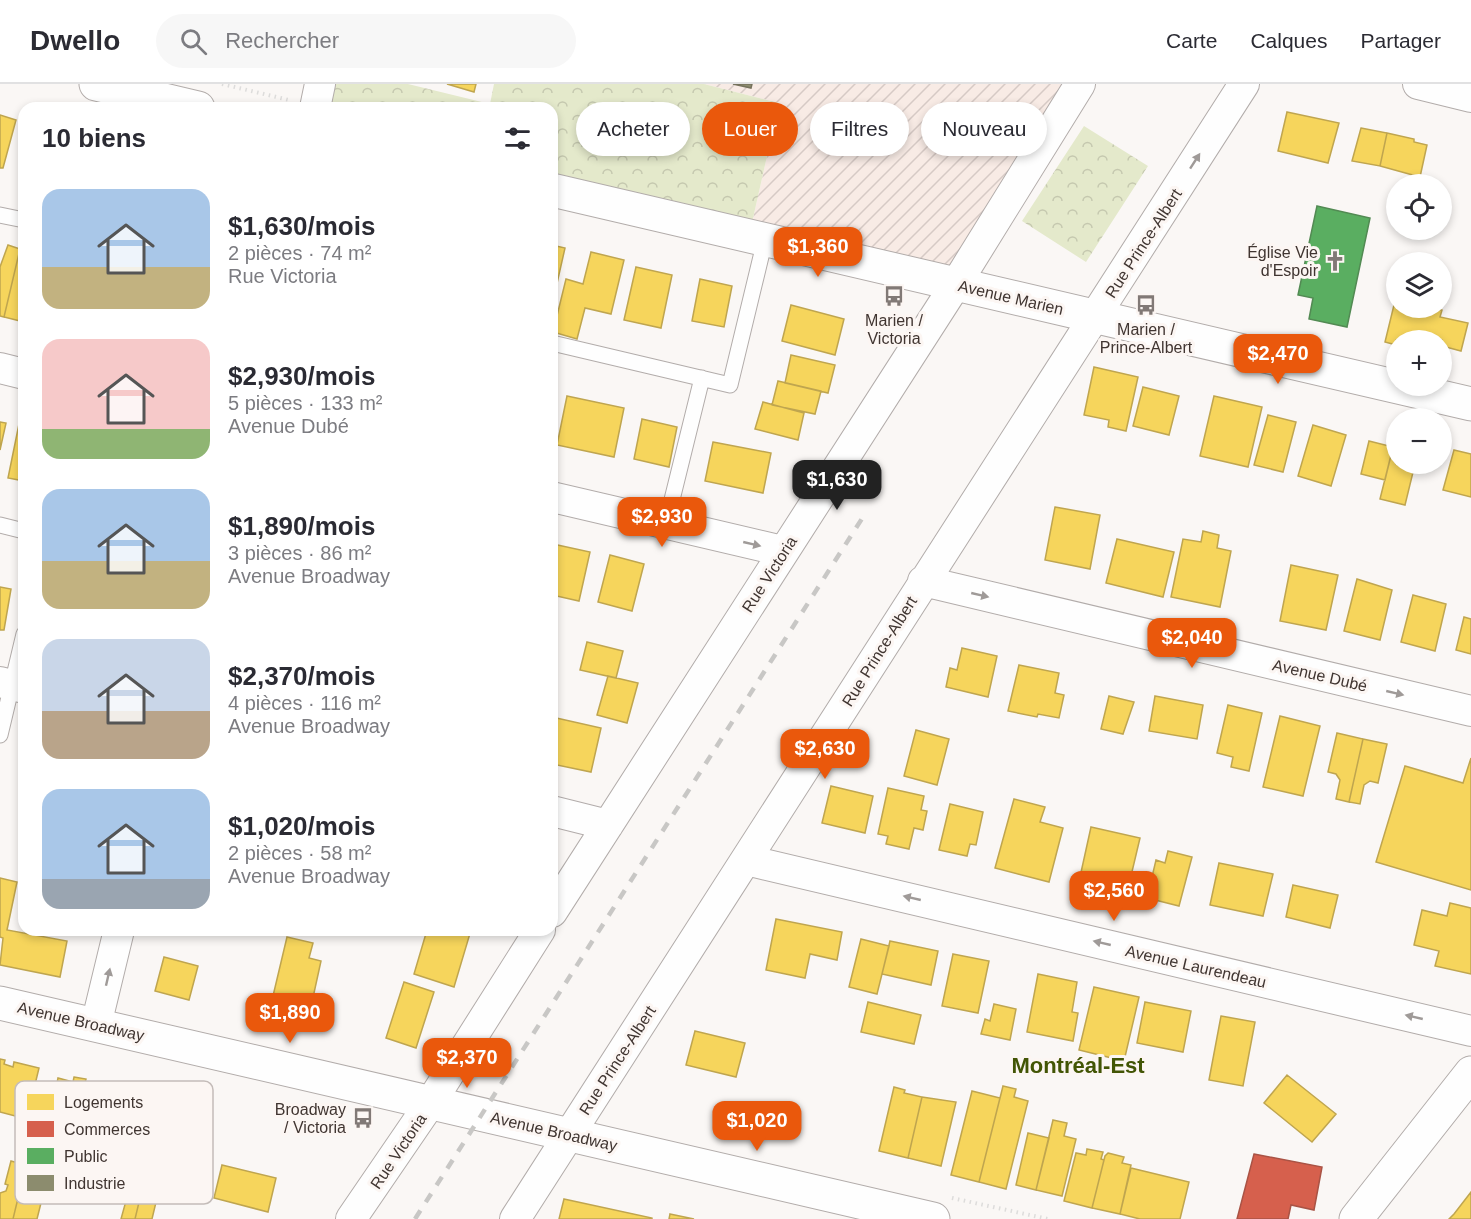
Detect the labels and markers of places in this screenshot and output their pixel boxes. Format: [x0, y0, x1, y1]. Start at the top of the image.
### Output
pin: $1,360 [769, 227, 867, 278]
place label: Église Vie d'Espoir [1247, 243, 1319, 279]
church icon: Église Vie d'Espoir [1323, 249, 1347, 273]
bus stop icon: Marien / Victoria [882, 284, 906, 308]
bus stop icon: Marien / Prince-Albert [1134, 293, 1158, 317]
place label: Marien / Victoria [865, 312, 923, 347]
place label: Marien / Prince-Albert [1100, 321, 1193, 356]
pin: $2,470 [1229, 334, 1327, 385]
pin: $1,630 [788, 460, 886, 511]
pin: $2,930 [613, 497, 711, 548]
pin: $2,040 [1143, 618, 1241, 669]
pin: $2,630 [776, 729, 874, 780]
pin: $2,560 [1065, 871, 1163, 922]
pin: $1,890 [241, 993, 339, 1044]
pin: $2,370 [418, 1038, 516, 1089]
place label: Broadway / Victoria [275, 1101, 346, 1136]
pin: $1,020 [708, 1101, 806, 1152]
bus stop icon: Broadway / Victoria [351, 1106, 375, 1130]

